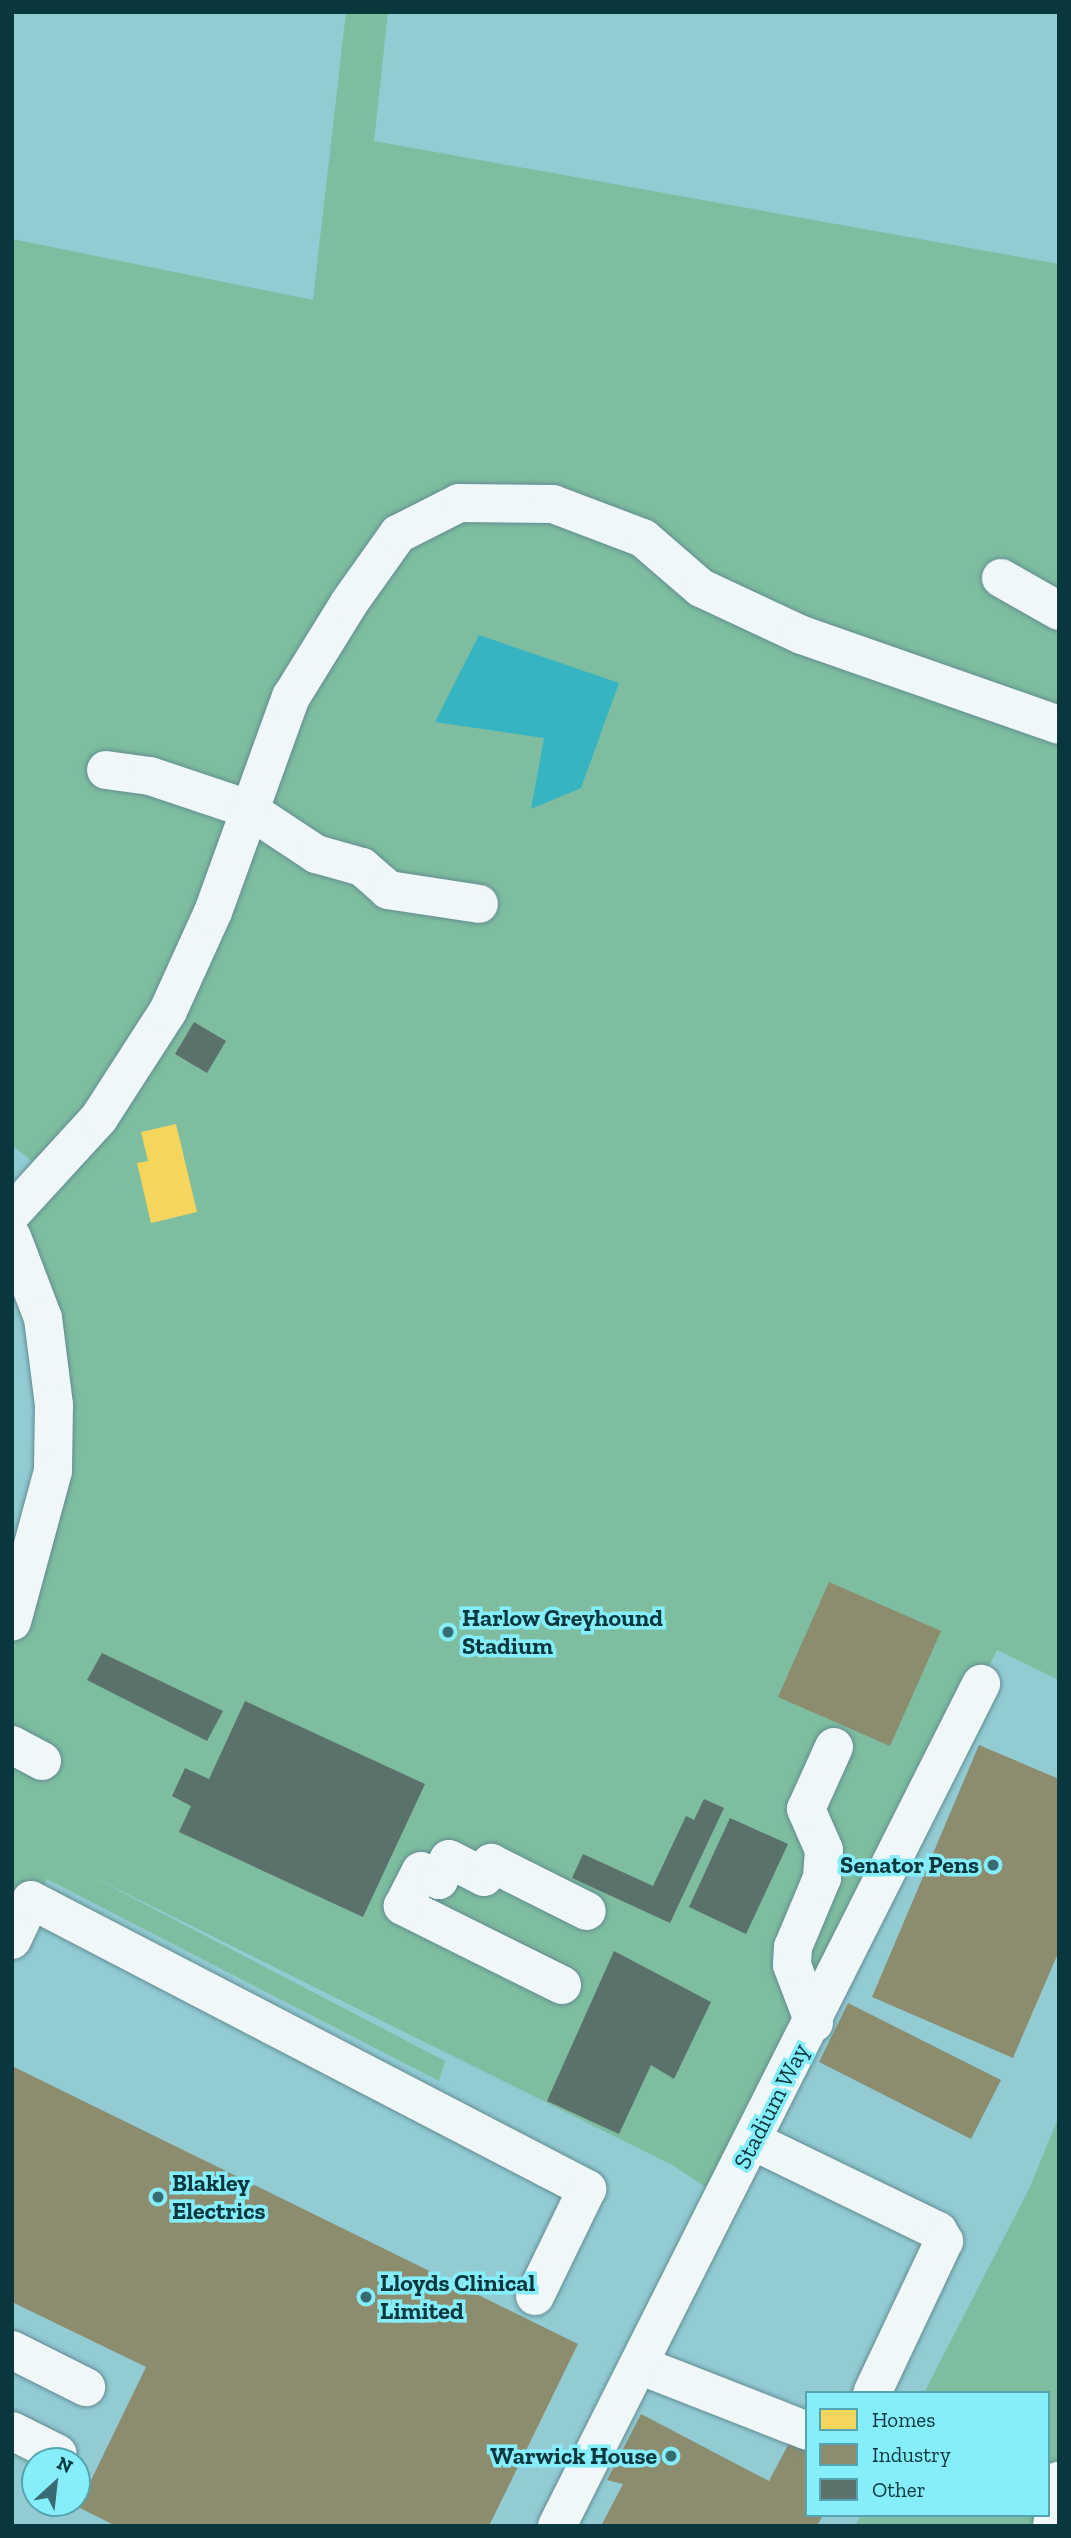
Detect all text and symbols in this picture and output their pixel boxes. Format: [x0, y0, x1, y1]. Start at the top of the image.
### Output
place label: Harlow Greyhound Stadium [462, 1604, 663, 1660]
marker: Harlow Greyhound Stadium [440, 1624, 456, 1640]
place label: Senator Pens [840, 1851, 979, 1879]
marker: Senator Pens [985, 1857, 1001, 1873]
street label: Stadium Way [727, 2038, 815, 2174]
place label: Blakley Electrics [172, 2169, 266, 2225]
marker: Blakley Electrics [150, 2189, 166, 2205]
place label: Lloyds Clinical Limited [380, 2269, 535, 2325]
marker: Lloyds Clinical Limited [358, 2289, 374, 2305]
legend [805, 2391, 1050, 2517]
text: Homes [872, 2407, 935, 2432]
place label: Warwick House [490, 2442, 657, 2470]
text: Industry [872, 2442, 951, 2467]
north arrow [21, 2447, 91, 2517]
marker: Warwick House [663, 2448, 679, 2464]
text: N [53, 2451, 77, 2478]
text: Other [872, 2477, 926, 2502]

